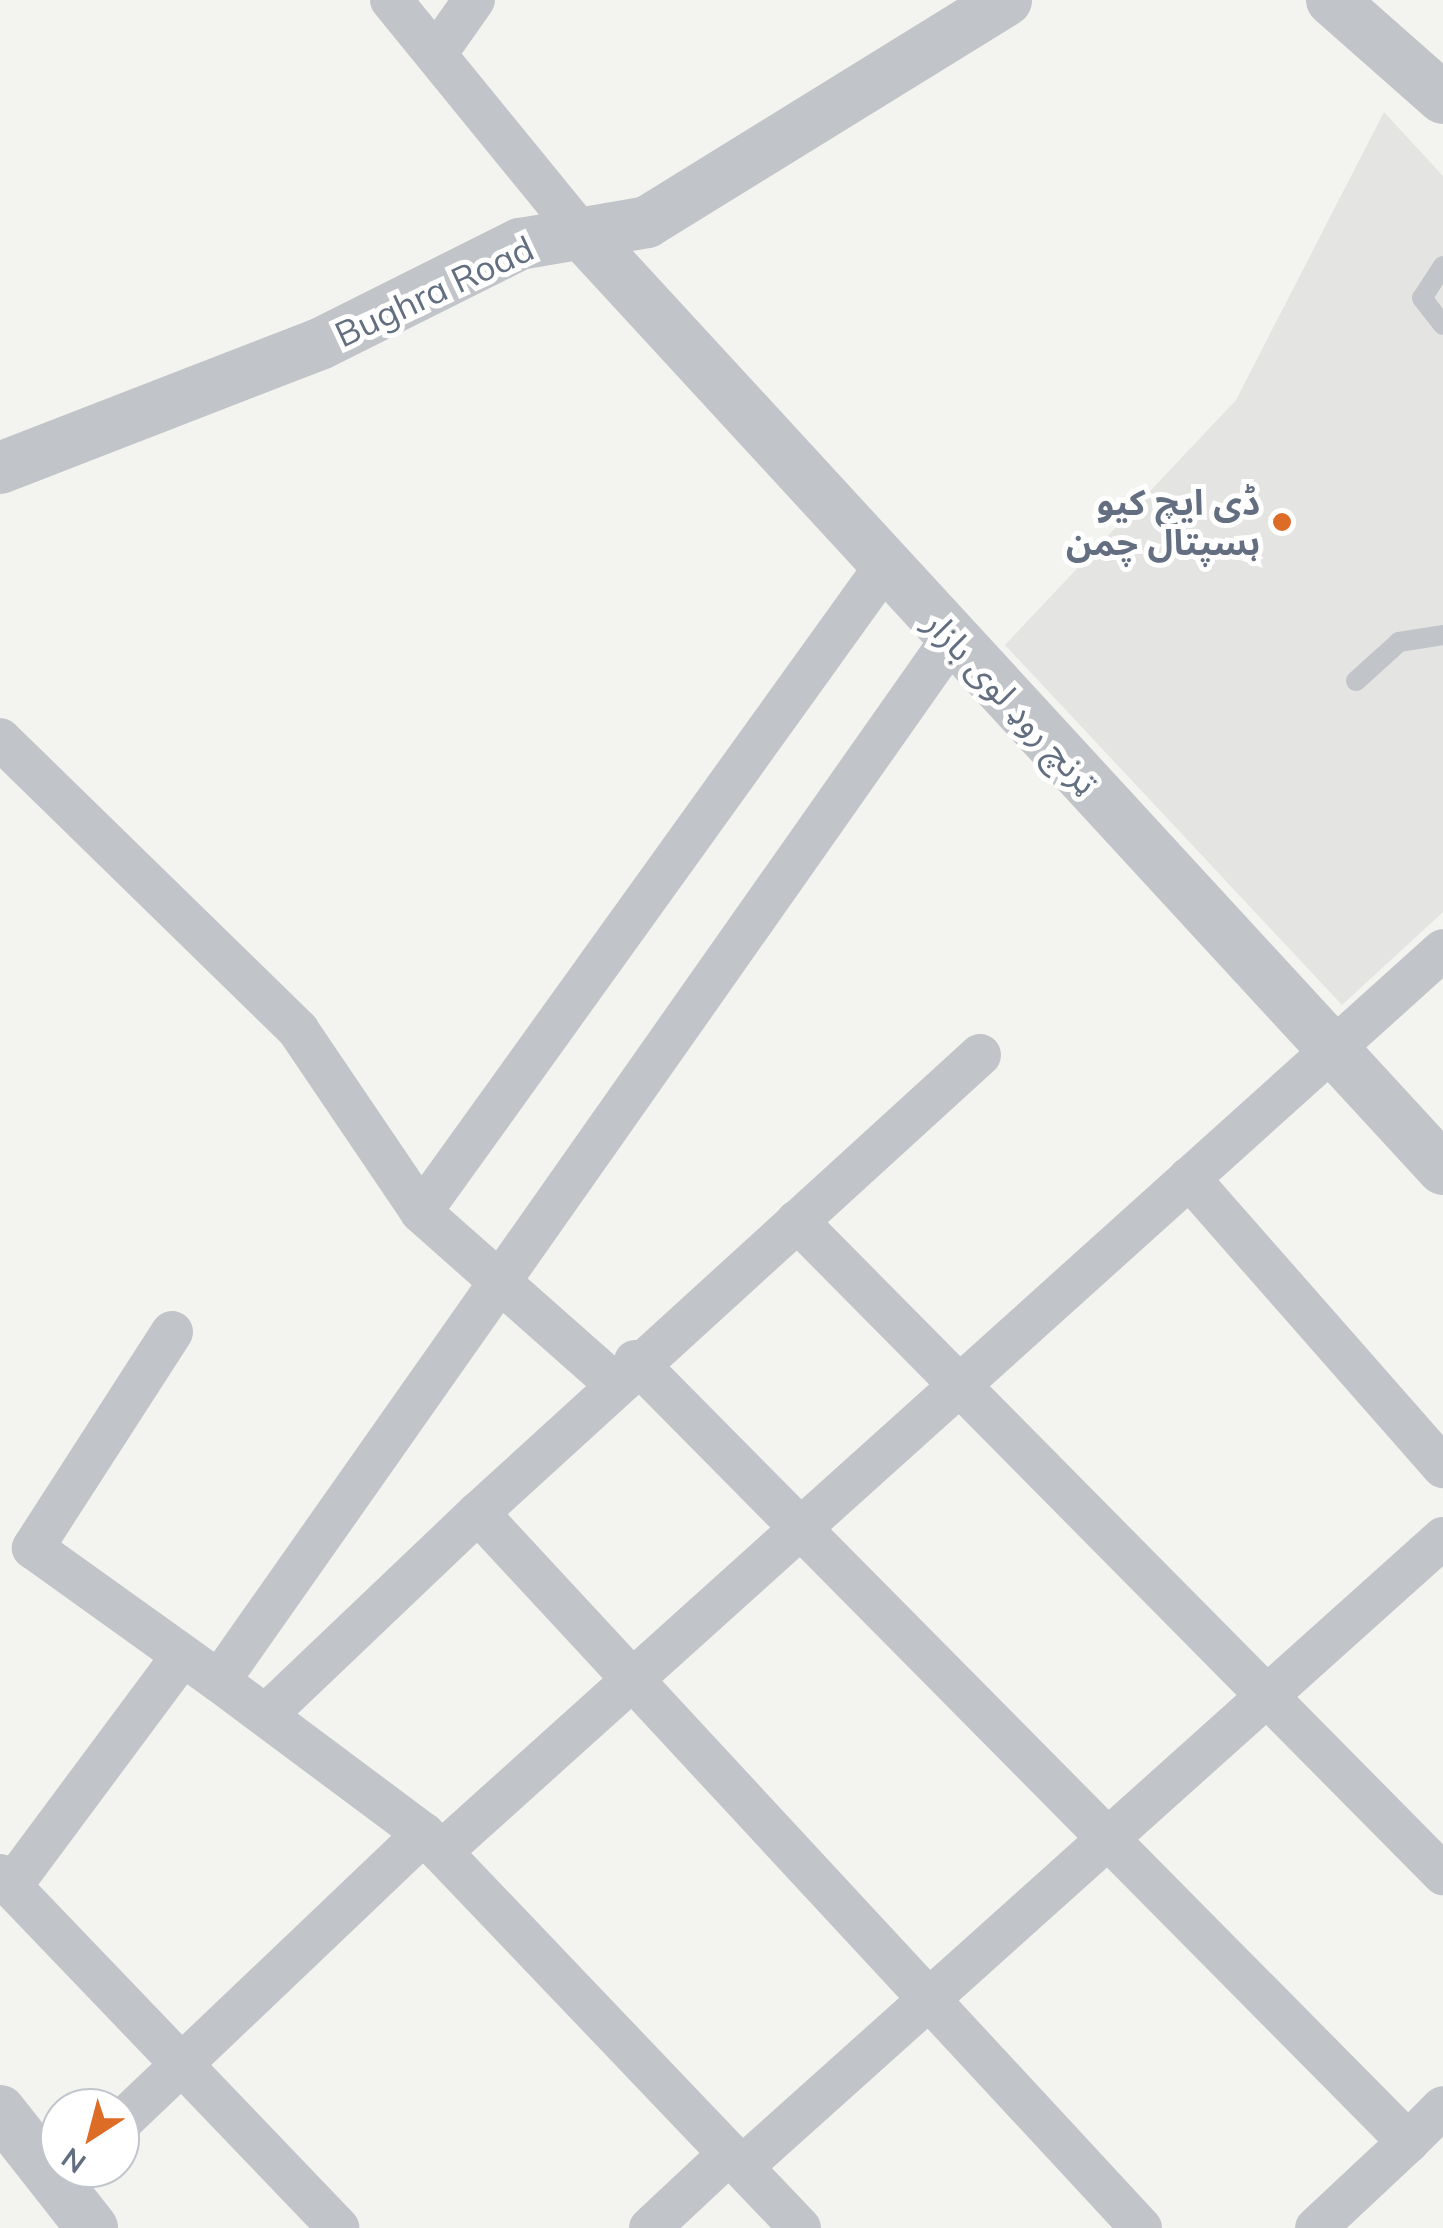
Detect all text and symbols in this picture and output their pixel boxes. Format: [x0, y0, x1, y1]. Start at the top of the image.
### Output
street label: Bughra Road [328, 227, 540, 355]
place label: ڈی ایچ کیو ہسپتال چمن [1066, 481, 1260, 563]
marker: ڈی ایچ کیو ہسپتال چمن [1269, 509, 1295, 535]
street label: ټرنچ روډ لوی بازار [916, 602, 1108, 802]
north arrow [40, 2088, 140, 2188]
text: N [54, 2141, 92, 2181]

